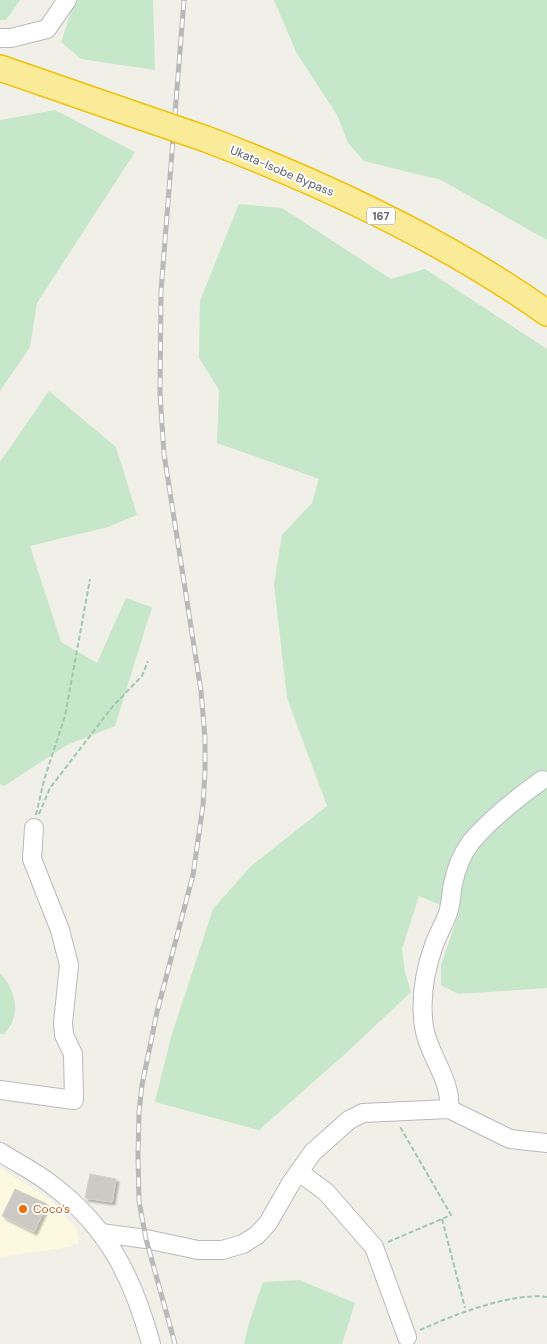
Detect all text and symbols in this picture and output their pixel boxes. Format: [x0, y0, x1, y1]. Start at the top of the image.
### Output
street label: Ukata-Isobe Bypass [228, 142, 336, 200]
road number: 167 [367, 208, 395, 225]
place label: Coco's [33, 1201, 70, 1217]
marker: Coco's [17, 1203, 29, 1215]

